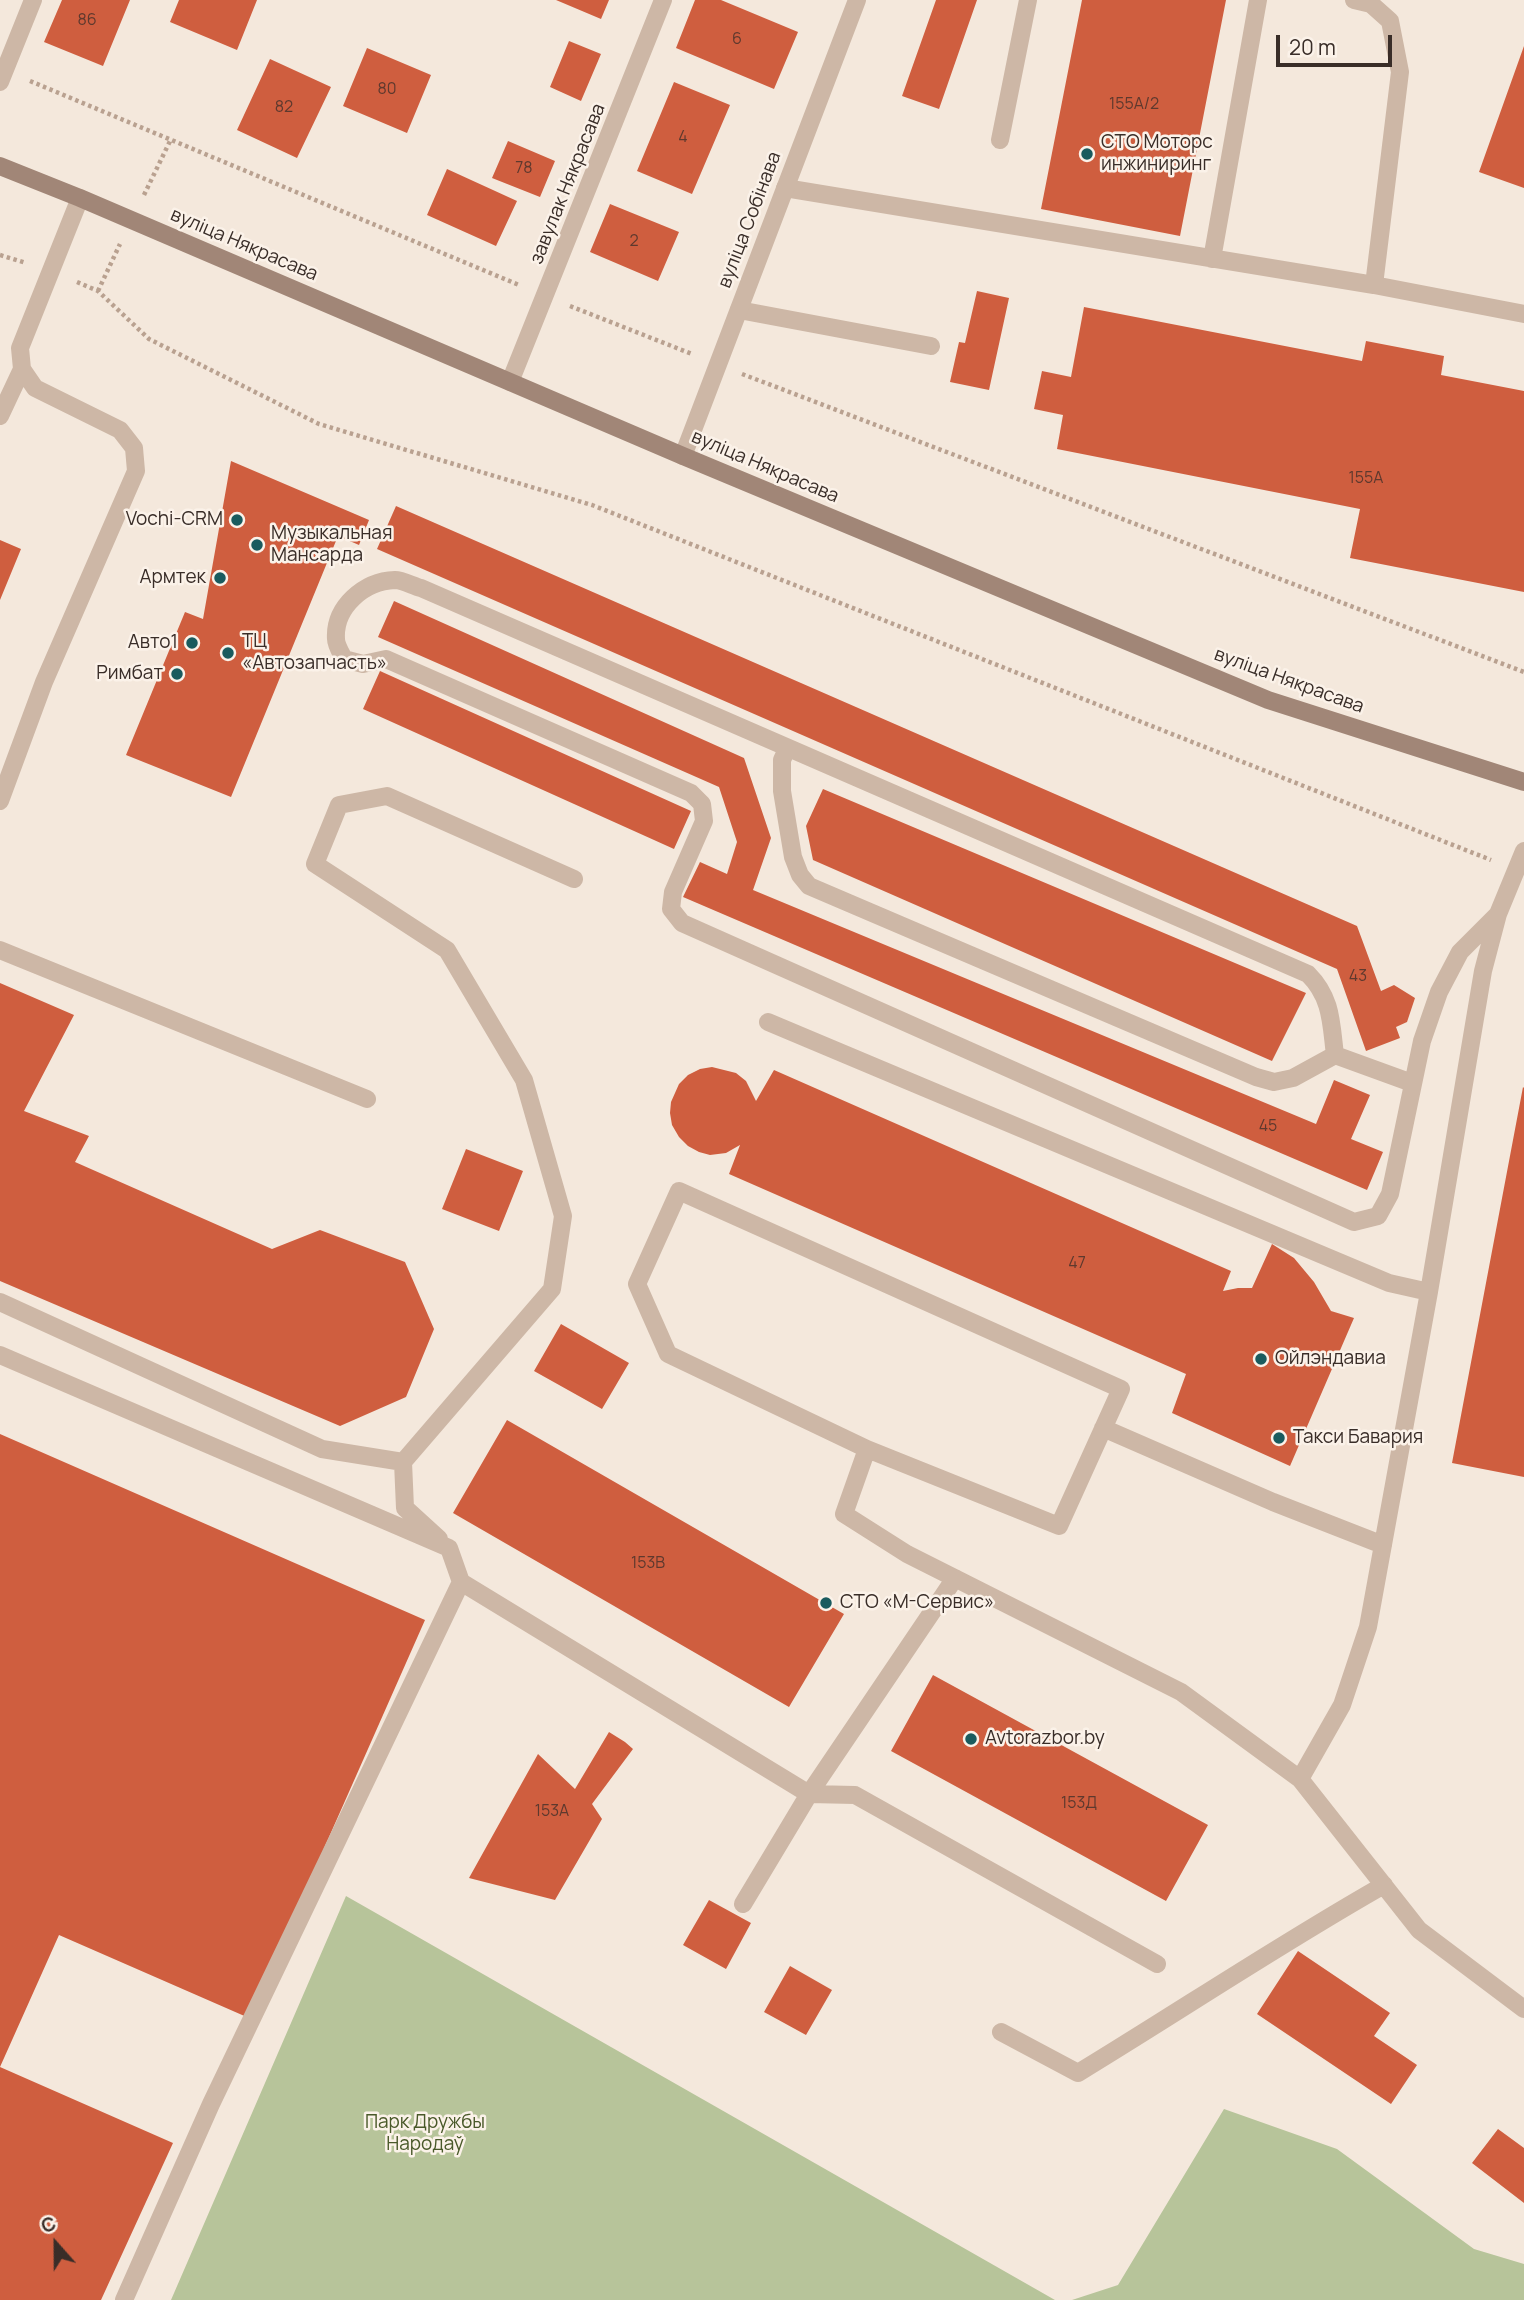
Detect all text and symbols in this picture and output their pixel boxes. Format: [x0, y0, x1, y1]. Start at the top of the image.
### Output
house number: 86 [77, 11, 97, 31]
scale bar [1279, 21, 1394, 65]
house number: 6 [732, 30, 742, 50]
text: 20 m [1289, 33, 1336, 61]
house number: 80 [377, 80, 397, 100]
house number: 155А/2 [1109, 95, 1159, 115]
house number: 82 [275, 98, 293, 118]
street label: завулак Някрасава [525, 100, 611, 268]
house number: 4 [678, 128, 688, 148]
place label: СТО Моторс инжиниринг [1101, 132, 1213, 176]
marker: СТО Моторс инжиниринг [1079, 146, 1095, 162]
street label: вуліца Собінава [714, 149, 786, 291]
house number: 78 [515, 159, 533, 179]
street label: вуліца Някрасава [167, 204, 321, 286]
house number: 2 [629, 232, 639, 252]
street label: вуліца Някрасава [688, 426, 842, 508]
house number: 155А [1349, 469, 1383, 489]
place label: Vochi-CRM [126, 509, 223, 531]
marker: Vochi-CRM [229, 512, 245, 528]
place label: Музыкальная Мансарда [271, 523, 392, 567]
marker: Музыкальная Мансарда [249, 537, 265, 553]
place label: Армтек [139, 567, 206, 589]
marker: Армтек [212, 570, 228, 586]
place label: ТЦ «Автозапчасть» [242, 631, 387, 675]
place label: Авто1 [128, 632, 178, 654]
marker: Авто1 [184, 635, 200, 651]
street label: вуліца Някрасава [1211, 643, 1367, 719]
marker: ТЦ «Автозапчасть» [220, 645, 236, 661]
place label: Римбат [96, 663, 163, 685]
marker: Римбат [169, 666, 185, 682]
house number: 43 [1349, 967, 1367, 987]
house number: 45 [1259, 1117, 1277, 1137]
house number: 47 [1068, 1254, 1086, 1274]
place label: Ойлэндавиа [1275, 1348, 1386, 1370]
marker: Ойлэндавиа [1253, 1351, 1269, 1367]
place label: Такси Бавария [1293, 1427, 1423, 1449]
marker: Такси Бавария [1271, 1430, 1287, 1446]
house number: 153В [631, 1554, 665, 1574]
place label: СТО «М-Сервис» [840, 1592, 994, 1614]
marker: СТО «М-Сервис» [818, 1595, 834, 1611]
place label: Avtorazbor.by [985, 1728, 1105, 1750]
marker: Avtorazbor.by [963, 1731, 979, 1747]
house number: 153Д [1061, 1794, 1097, 1814]
house number: 153А [535, 1802, 569, 1822]
park label: Парк Дружбы Народаў [365, 2112, 485, 2156]
north arrow [21, 2209, 91, 2279]
text: С [37, 2210, 60, 2239]

